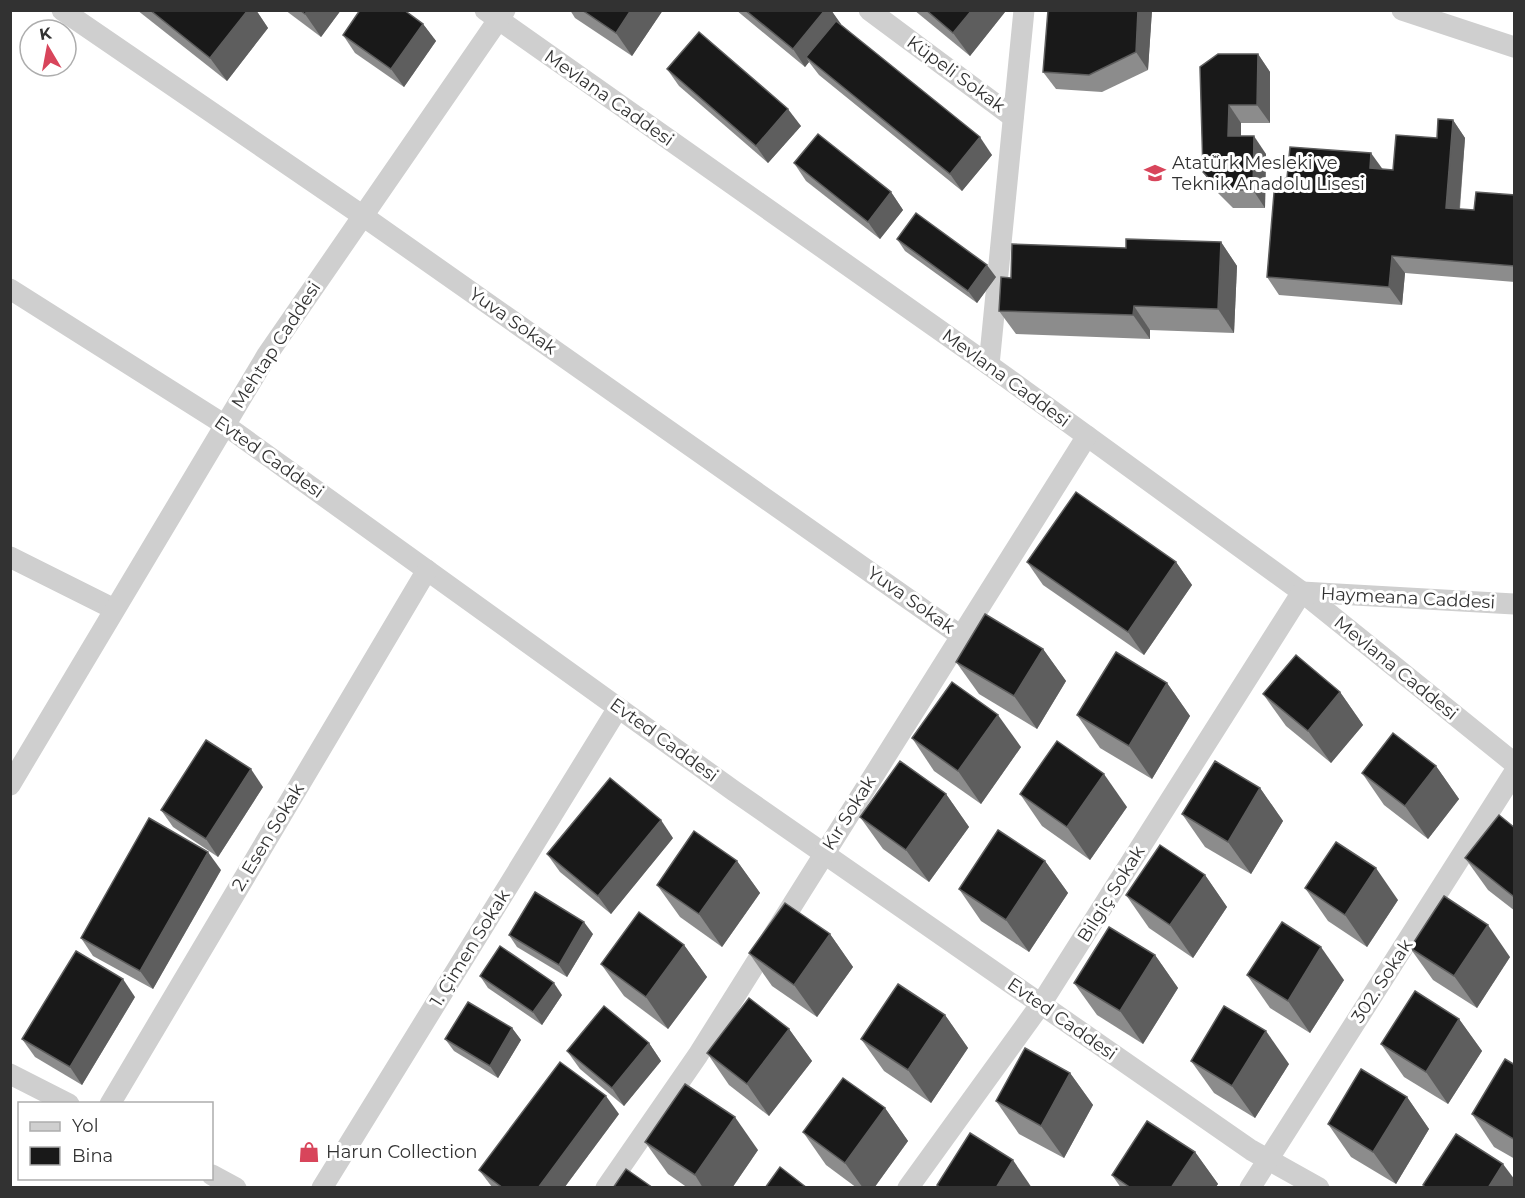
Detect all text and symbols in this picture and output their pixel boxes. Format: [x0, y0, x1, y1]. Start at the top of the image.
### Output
north arrow [18, 18, 78, 78]
text: K [38, 23, 54, 44]
street label: Küpeli Sokak [902, 31, 1010, 117]
street label: Mevlana Caddesi [540, 45, 678, 151]
place label: Atatürk Mesleki ve Teknik Anadolu Lisesi [1172, 152, 1365, 195]
school or university icon: Atatürk Mesleki ve Teknik Anadolu Lisesi [1143, 161, 1167, 185]
street label: Mehtap Caddesi [227, 277, 325, 413]
street label: Yuva Sokak [465, 283, 561, 359]
street label: Mevlana Caddesi [938, 324, 1074, 432]
street label: Evted Caddesi [210, 411, 328, 503]
street label: Yuva Sokak [863, 562, 959, 638]
street label: Haymeana Caddesi [1320, 582, 1496, 614]
street label: Mevlana Caddesi [1330, 611, 1462, 725]
street label: Evted Caddesi [606, 693, 722, 787]
street label: Kır Sokak [817, 771, 881, 854]
street label: 2. Esen Sokak [227, 779, 309, 895]
street label: Bilgiç Sokak [1073, 842, 1149, 946]
street label: 1. Çimen Sokak [425, 885, 515, 1011]
street label: 302. Sokak [1347, 935, 1417, 1027]
street label: Evted Caddesi [1003, 973, 1121, 1065]
legend [18, 1102, 213, 1180]
text: Yol [72, 1115, 98, 1137]
shop icon: Harun Collection [297, 1140, 321, 1164]
place label: Harun Collection [326, 1141, 478, 1163]
text: Bina [72, 1145, 113, 1167]

